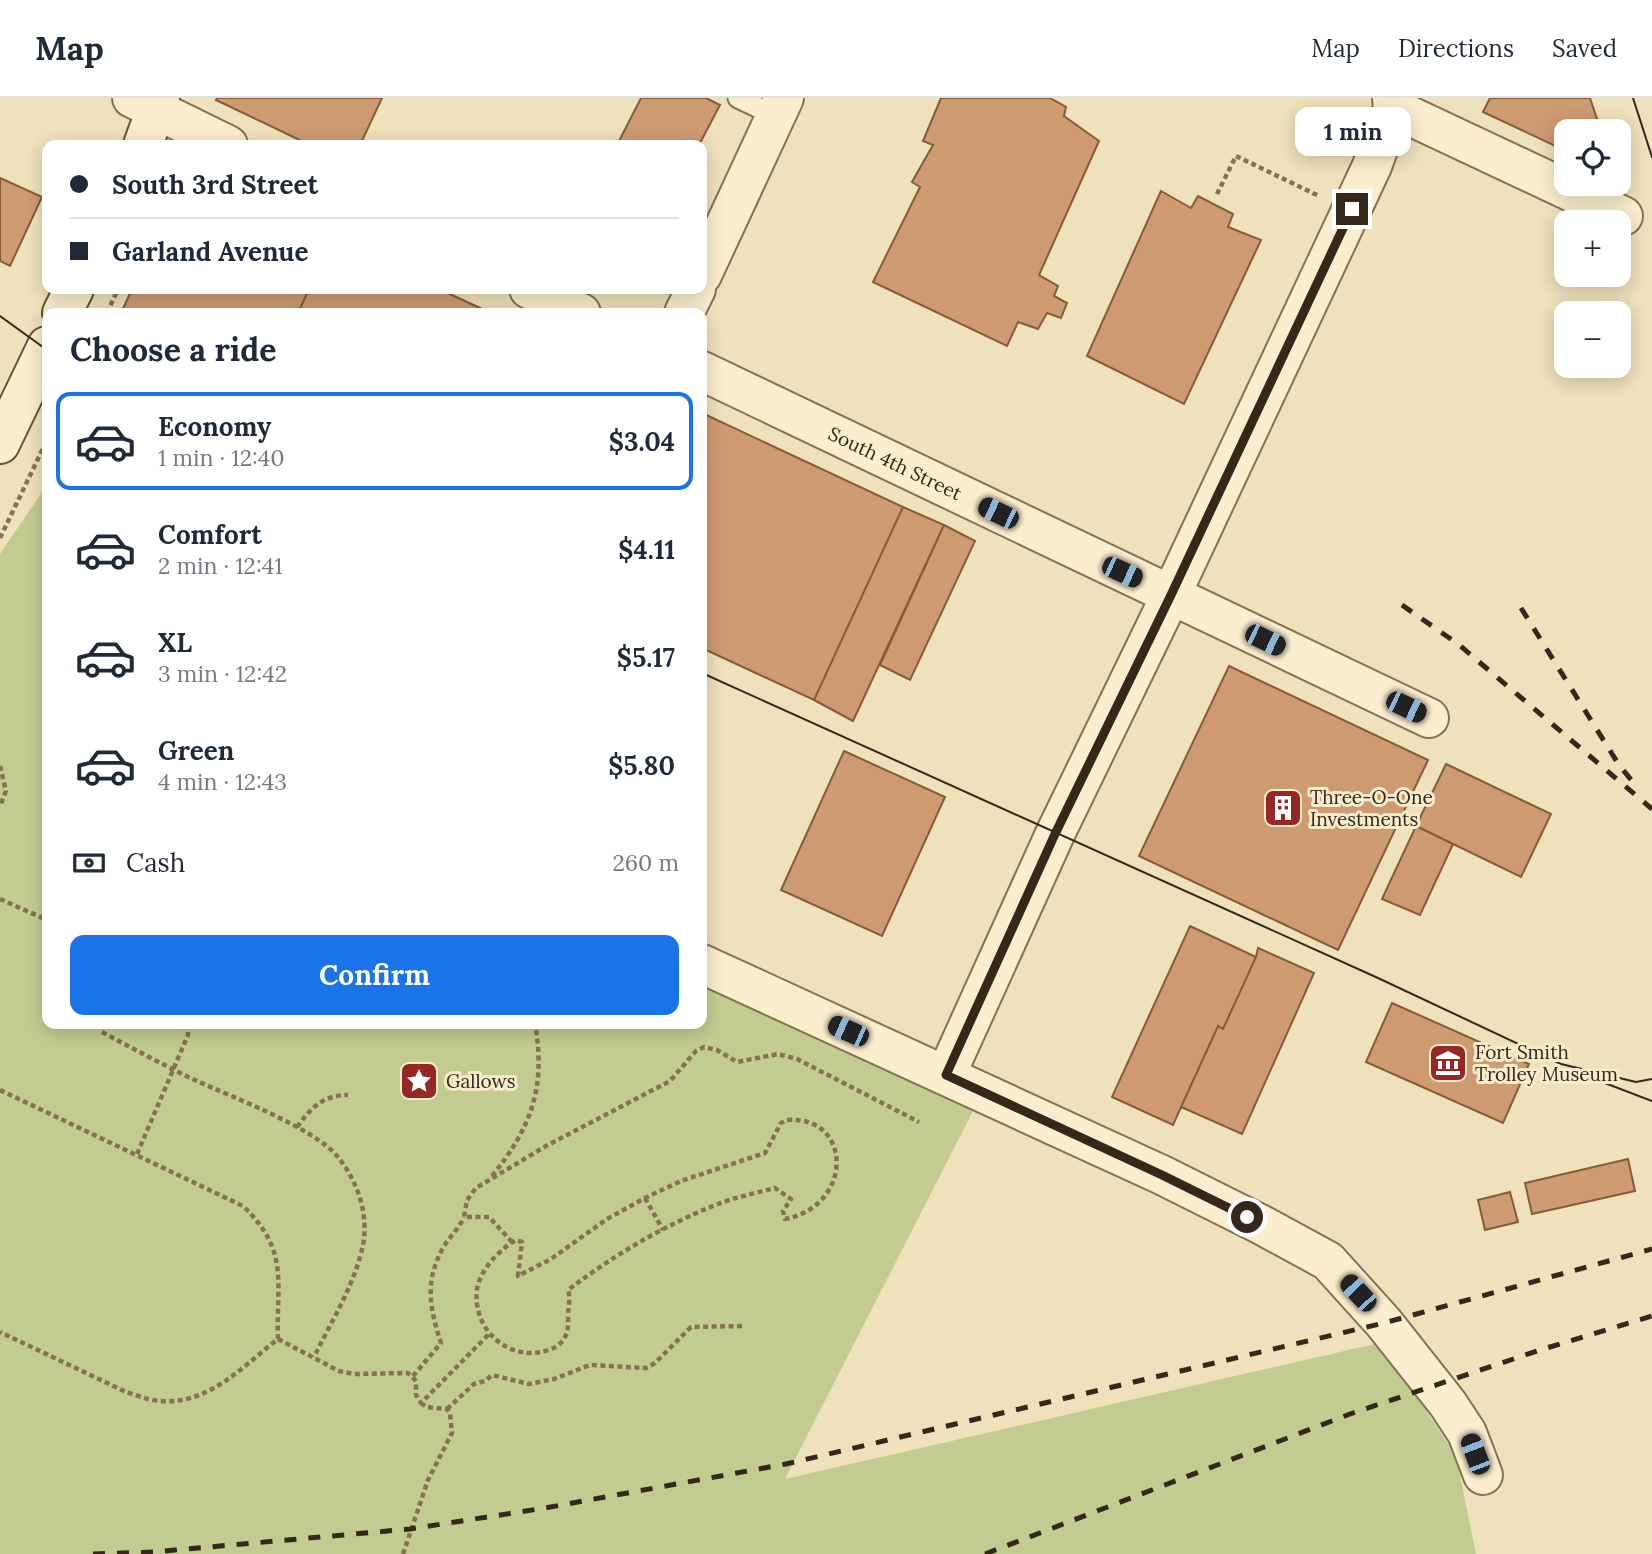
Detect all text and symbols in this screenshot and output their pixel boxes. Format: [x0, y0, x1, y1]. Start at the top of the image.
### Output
text: Map [35, 27, 104, 69]
text: Map [1311, 33, 1360, 64]
text: Directions [1398, 33, 1514, 64]
text: Saved [1552, 33, 1617, 64]
callout: 1 min [1294, 108, 1410, 156]
text: 1 min [1324, 117, 1382, 146]
map controls [1554, 119, 1631, 378]
button: locate [1554, 119, 1631, 196]
text: South 3rd Street [112, 168, 318, 201]
route end [1336, 193, 1368, 225]
button: + [1554, 210, 1631, 287]
text: Garland Avenue [112, 235, 308, 268]
button: − [1554, 301, 1631, 378]
text: Choose a ride [70, 329, 277, 370]
icon: car [74, 410, 137, 473]
text: Economy [158, 410, 271, 443]
street label: South 4th Street [825, 421, 966, 506]
text: $3.04 [609, 425, 675, 458]
text: 1 min · 12:40 [158, 443, 284, 472]
car [975, 494, 1022, 532]
icon: car [74, 518, 137, 581]
text: Comfort [158, 518, 262, 551]
text: $4.11 [618, 533, 675, 566]
text: 2 min · 12:41 [158, 551, 283, 580]
car [1099, 554, 1146, 590]
car [1242, 621, 1289, 659]
icon: car [74, 626, 137, 689]
text: XL [158, 626, 192, 659]
text: $5.17 [617, 641, 675, 674]
text: 3 min · 12:42 [158, 659, 287, 688]
car [1383, 688, 1430, 726]
icon: car [74, 734, 137, 797]
text: Green [158, 734, 234, 767]
text: $5.80 [608, 749, 675, 782]
text: 4 min · 12:43 [158, 767, 287, 796]
place label: Three-O-One Investments [1310, 785, 1433, 831]
building icon: Three-O-One Investments [1262, 787, 1304, 829]
icon: cash [70, 844, 108, 882]
text: Cash [126, 846, 185, 879]
text: 260 m [612, 848, 679, 877]
button: Confirm [70, 935, 679, 1015]
car [825, 1013, 872, 1049]
place label: Fort Smith Trolley Museum [1475, 1040, 1618, 1086]
museum icon: Fort Smith Trolley Museum [1427, 1042, 1469, 1084]
place icon: Gallows [398, 1060, 440, 1102]
place label: Gallows [446, 1069, 516, 1093]
route start [1231, 1201, 1263, 1233]
car [1336, 1270, 1381, 1316]
car [1458, 1431, 1493, 1477]

